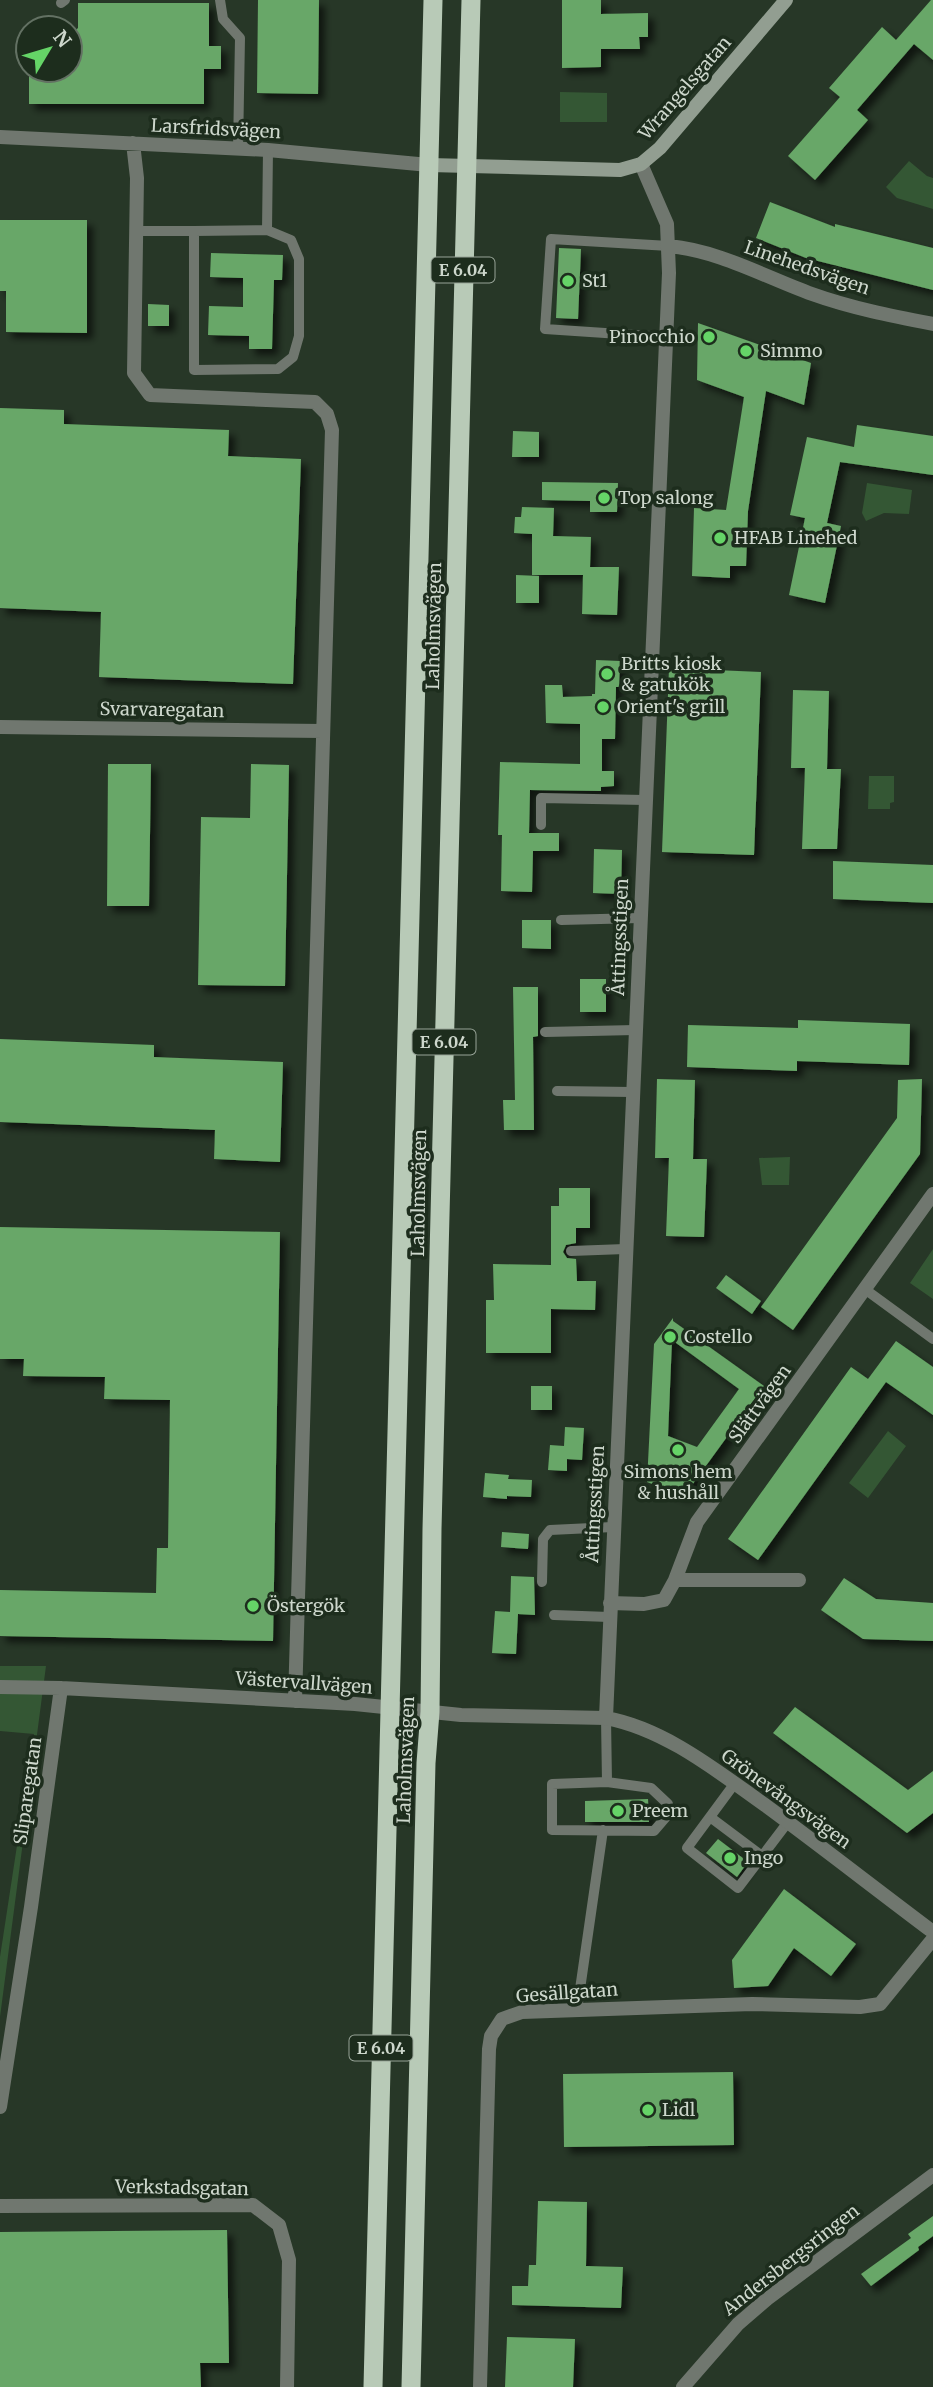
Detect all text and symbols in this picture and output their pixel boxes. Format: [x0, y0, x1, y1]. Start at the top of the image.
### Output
north arrow [14, 14, 84, 84]
text: N [48, 25, 76, 52]
street label: Wrangelsgatan [633, 31, 736, 145]
street label: Larsfridsvägen [150, 114, 282, 143]
street label: Linehedsvägen [741, 235, 873, 300]
road number: E 6.04 [432, 258, 494, 282]
place label: St1 [582, 269, 607, 292]
marker: St1 [560, 273, 576, 289]
place label: Pinocchio [609, 325, 695, 348]
marker: Pinocchio [701, 329, 717, 345]
place label: Simmo [760, 339, 822, 362]
marker: Simmo [738, 343, 754, 359]
place label: Top salong [618, 486, 713, 509]
marker: Top salong [596, 490, 612, 506]
place label: HFAB Linehed [734, 526, 858, 549]
marker: HFAB Linehed [712, 530, 728, 546]
street label: Laholmsvägen [421, 562, 446, 690]
place label: Britts kiosk & gatukök [621, 652, 722, 696]
marker: Britts kiosk & gatukök [599, 666, 615, 682]
place label: Orient's grill [617, 695, 726, 718]
street label: Svarvaregatan [100, 697, 225, 722]
marker: Orient's grill [595, 699, 611, 715]
street label: Åttingsstigen [606, 878, 633, 997]
road number: E 6.04 [412, 1030, 476, 1054]
street label: Laholmsvägen [406, 1129, 431, 1257]
place label: Costello [684, 1325, 753, 1348]
marker: Costello [662, 1329, 678, 1345]
street label: Slättvägen [723, 1360, 796, 1448]
marker: Simons hem & hushåll [670, 1442, 686, 1458]
street label: Åttingsstigen [580, 1445, 609, 1564]
place label: Simons hem & hushåll [624, 1460, 733, 1504]
place label: Östergök [267, 1594, 346, 1617]
marker: Östergök [245, 1598, 261, 1614]
street label: Västervallvägen [234, 1666, 373, 1699]
street label: Laholmsvägen [392, 1696, 419, 1824]
street label: Sliparegatan [9, 1735, 46, 1846]
street label: Grönevångsvägen [717, 1744, 856, 1854]
place label: Preem [632, 1799, 688, 1822]
marker: Preem [610, 1803, 626, 1819]
place label: Ingo [744, 1846, 783, 1869]
marker: Ingo [722, 1850, 738, 1866]
street label: Gesällgatan [515, 1977, 619, 2008]
road number: E 6.04 [350, 2036, 412, 2060]
place label: Lidl [662, 2098, 696, 2121]
marker: Lidl [640, 2102, 656, 2118]
street label: Verkstadsgatan [114, 2175, 249, 2200]
street label: Andersbergsringen [717, 2199, 864, 2321]

